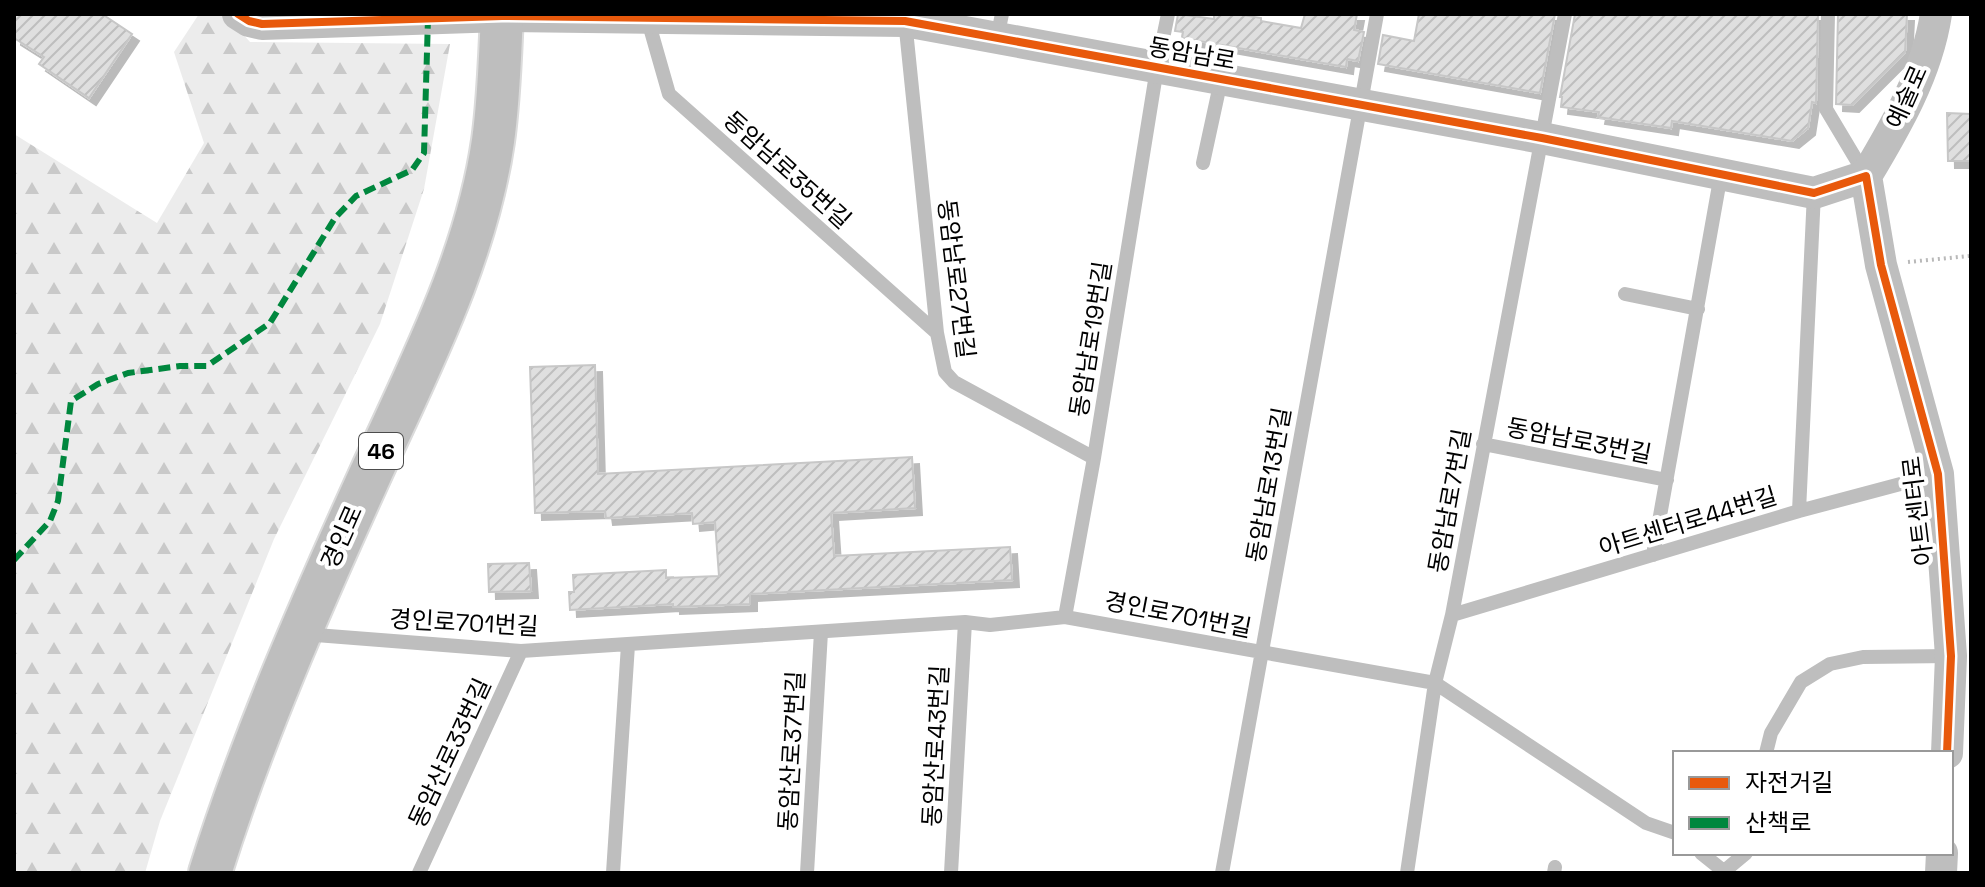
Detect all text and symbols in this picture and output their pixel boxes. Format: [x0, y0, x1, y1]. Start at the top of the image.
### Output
street label: 동암남로 [1146, 31, 1238, 76]
street label: 예술로 [1879, 60, 1934, 133]
street label: 동암남로35번길 [717, 104, 858, 235]
street label: 동암남로27번길 [931, 197, 982, 360]
street label: 동암남로19번길 [1063, 259, 1118, 419]
street label: 동암남로13번길 [1240, 405, 1297, 565]
street label: 동암남로3번길 [1504, 411, 1654, 470]
street label: 동암남로7번길 [1422, 426, 1477, 576]
road number: 46 [359, 433, 403, 469]
street label: 아트센터로 [1895, 454, 1940, 568]
street label: 아트센터로44번길 [1595, 480, 1781, 563]
street label: 경인로 [314, 500, 369, 573]
street label: 경인로701번길 [1102, 585, 1254, 644]
street label: 경인로701번길 [389, 603, 539, 642]
street label: 동암산로43번길 [916, 664, 955, 828]
street label: 동암산로37번길 [772, 670, 811, 832]
street label: 동암산로33번길 [401, 673, 498, 833]
legend [1673, 751, 1953, 855]
text: 자전거길 [1745, 767, 1833, 798]
text: 산책로 [1745, 807, 1811, 838]

